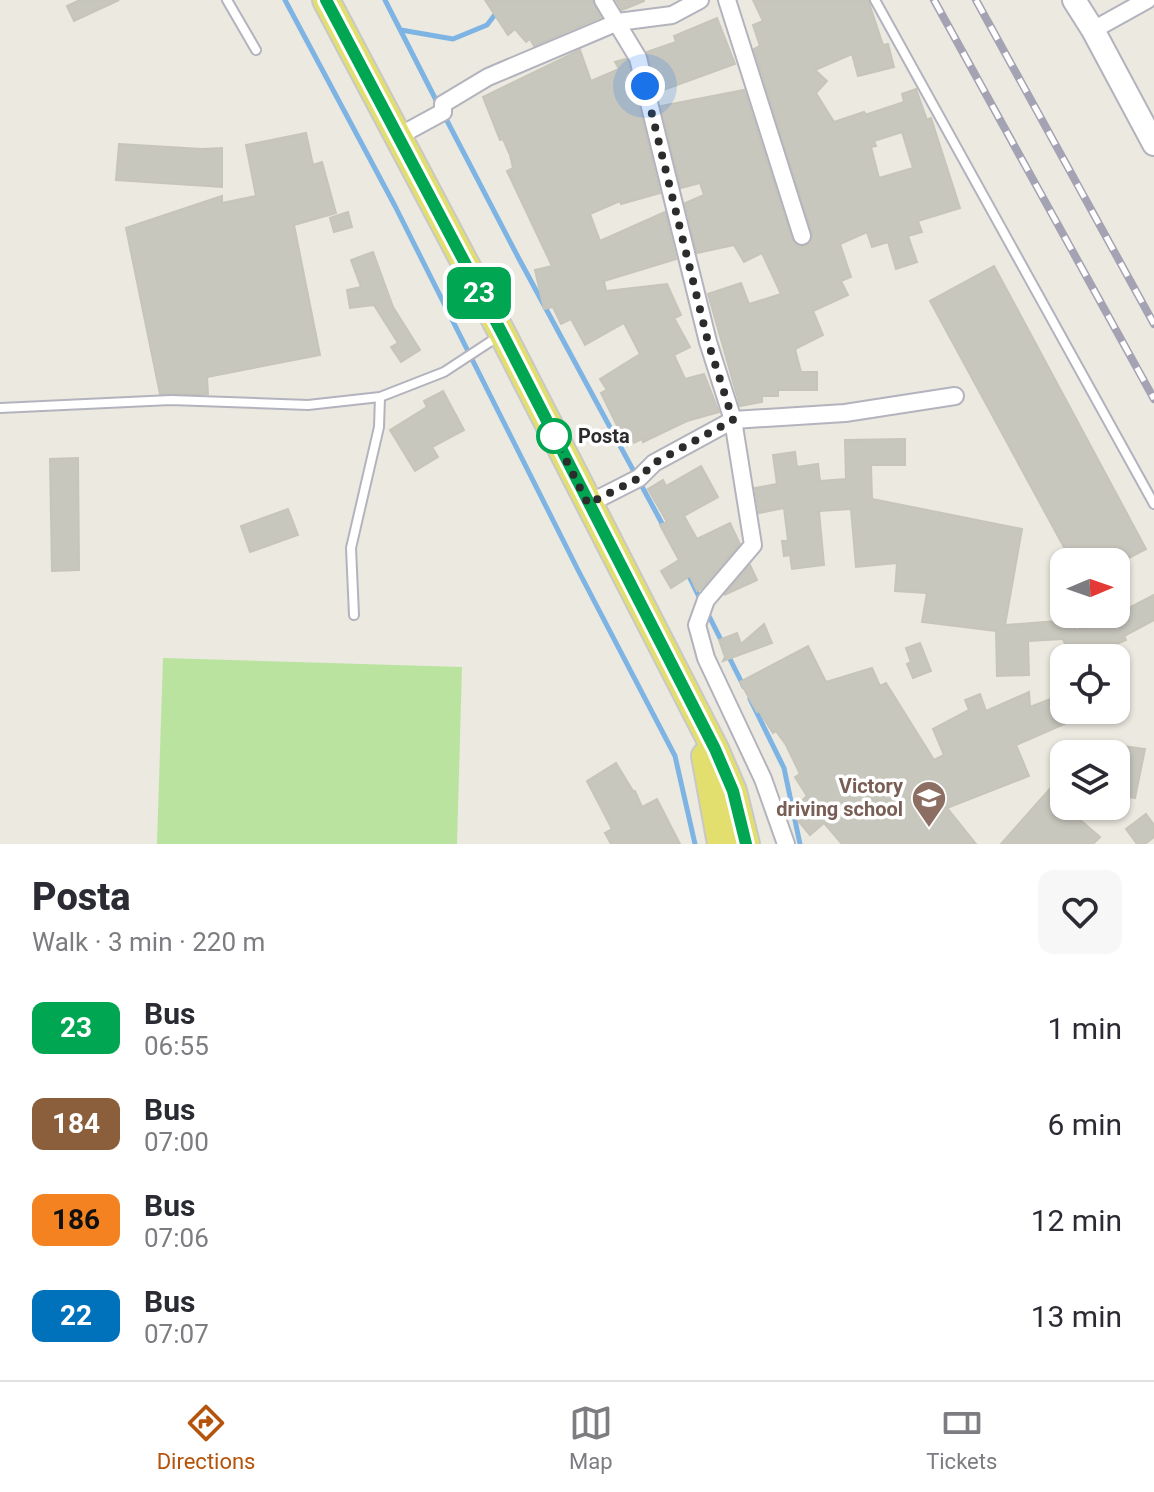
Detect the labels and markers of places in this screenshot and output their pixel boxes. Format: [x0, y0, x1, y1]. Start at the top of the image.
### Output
marker: Posta [537, 419, 571, 453]
place label: Posta [578, 424, 630, 448]
place label: Victory driving school [776, 774, 904, 821]
school or university icon: Victory driving school [910, 779, 948, 829]

